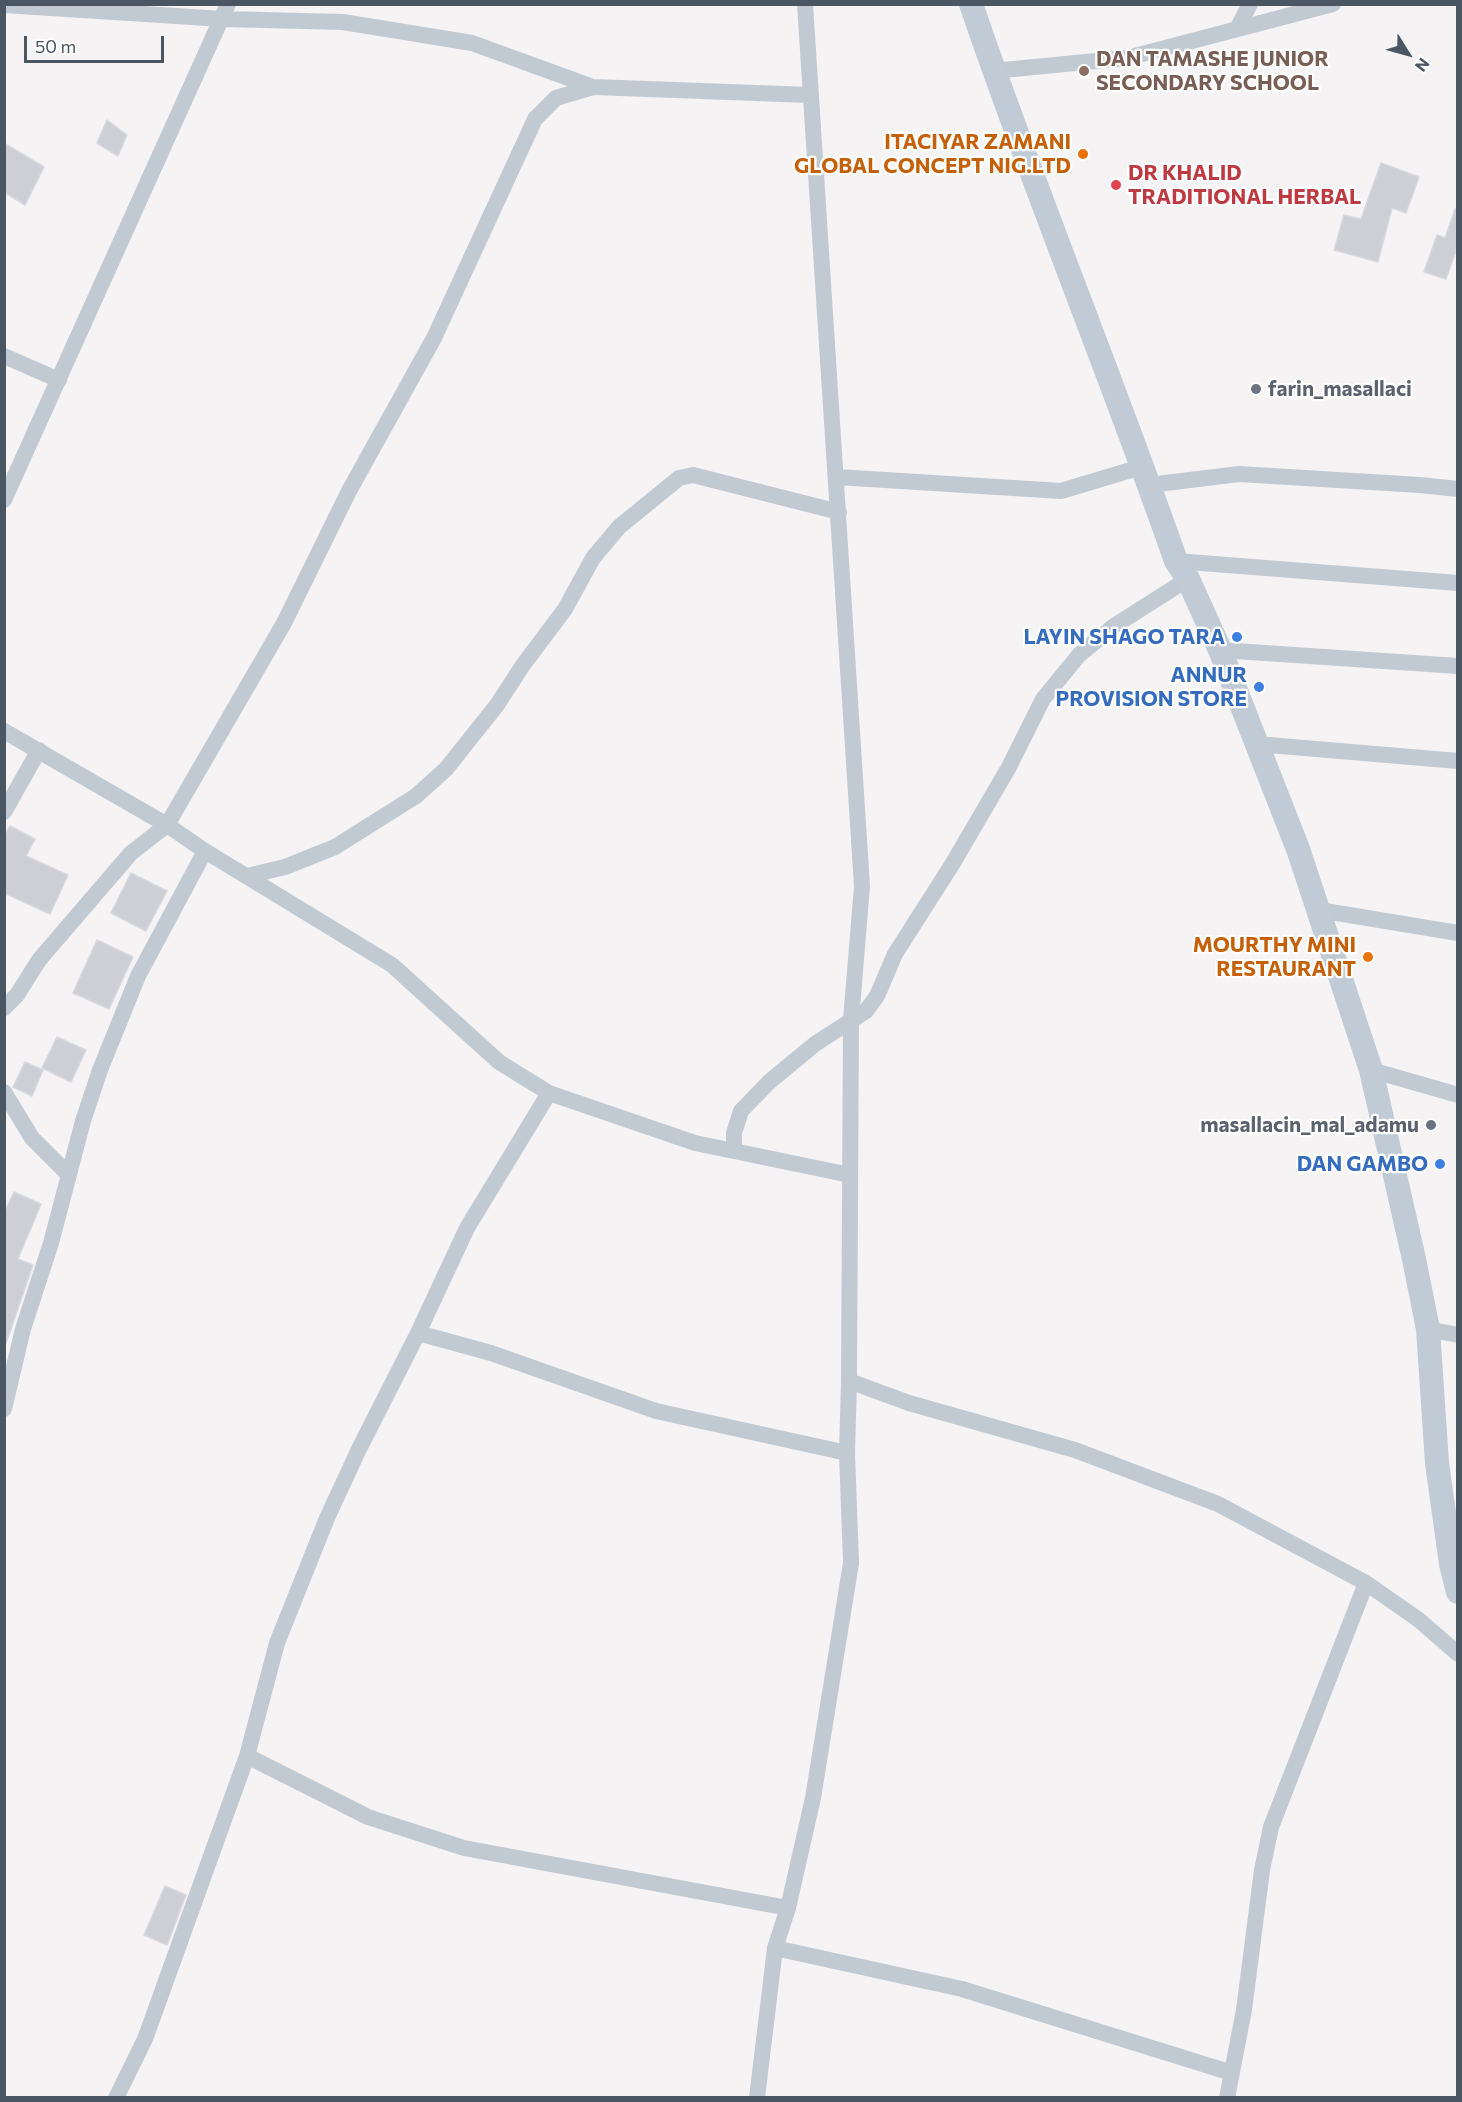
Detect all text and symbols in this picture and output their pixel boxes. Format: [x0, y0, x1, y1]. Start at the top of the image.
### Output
scale bar [27, 24, 166, 62]
north arrow [1378, 24, 1438, 84]
text: 50 m [35, 35, 76, 57]
place label: DAN TAMASHE JUNIOR SECONDARY SCHOOL [1096, 46, 1329, 96]
text: N [1412, 55, 1434, 76]
marker: DAN TAMASHE JUNIOR SECONDARY SCHOOL [1077, 64, 1091, 78]
place label: ITACIYAR ZAMANI GLOBAL CONCEPT NIG.LTD [794, 129, 1071, 179]
marker: ITACIYAR ZAMANI GLOBAL CONCEPT NIG.LTD [1076, 147, 1090, 161]
place label: DR KHALID TRADITIONAL HERBAL [1128, 160, 1361, 210]
marker: DR KHALID TRADITIONAL HERBAL [1109, 178, 1123, 192]
place label: farin_masallaci [1268, 376, 1412, 402]
marker: farin_masallaci [1249, 382, 1263, 396]
place label: LAYIN SHAGO TARA [1023, 624, 1225, 650]
marker: LAYIN SHAGO TARA [1230, 630, 1244, 644]
place label: ANNUR PROVISION STORE [1056, 662, 1247, 712]
marker: ANNUR PROVISION STORE [1252, 680, 1266, 694]
place label: MOURTHY MINI RESTAURANT [1193, 932, 1356, 982]
marker: MOURTHY MINI RESTAURANT [1361, 950, 1375, 964]
place label: masallacin_mal_adamu [1200, 1112, 1419, 1138]
marker: masallacin_mal_adamu [1424, 1118, 1438, 1132]
place label: DAN GAMBO [1297, 1151, 1428, 1177]
marker: DAN GAMBO [1433, 1157, 1447, 1171]

